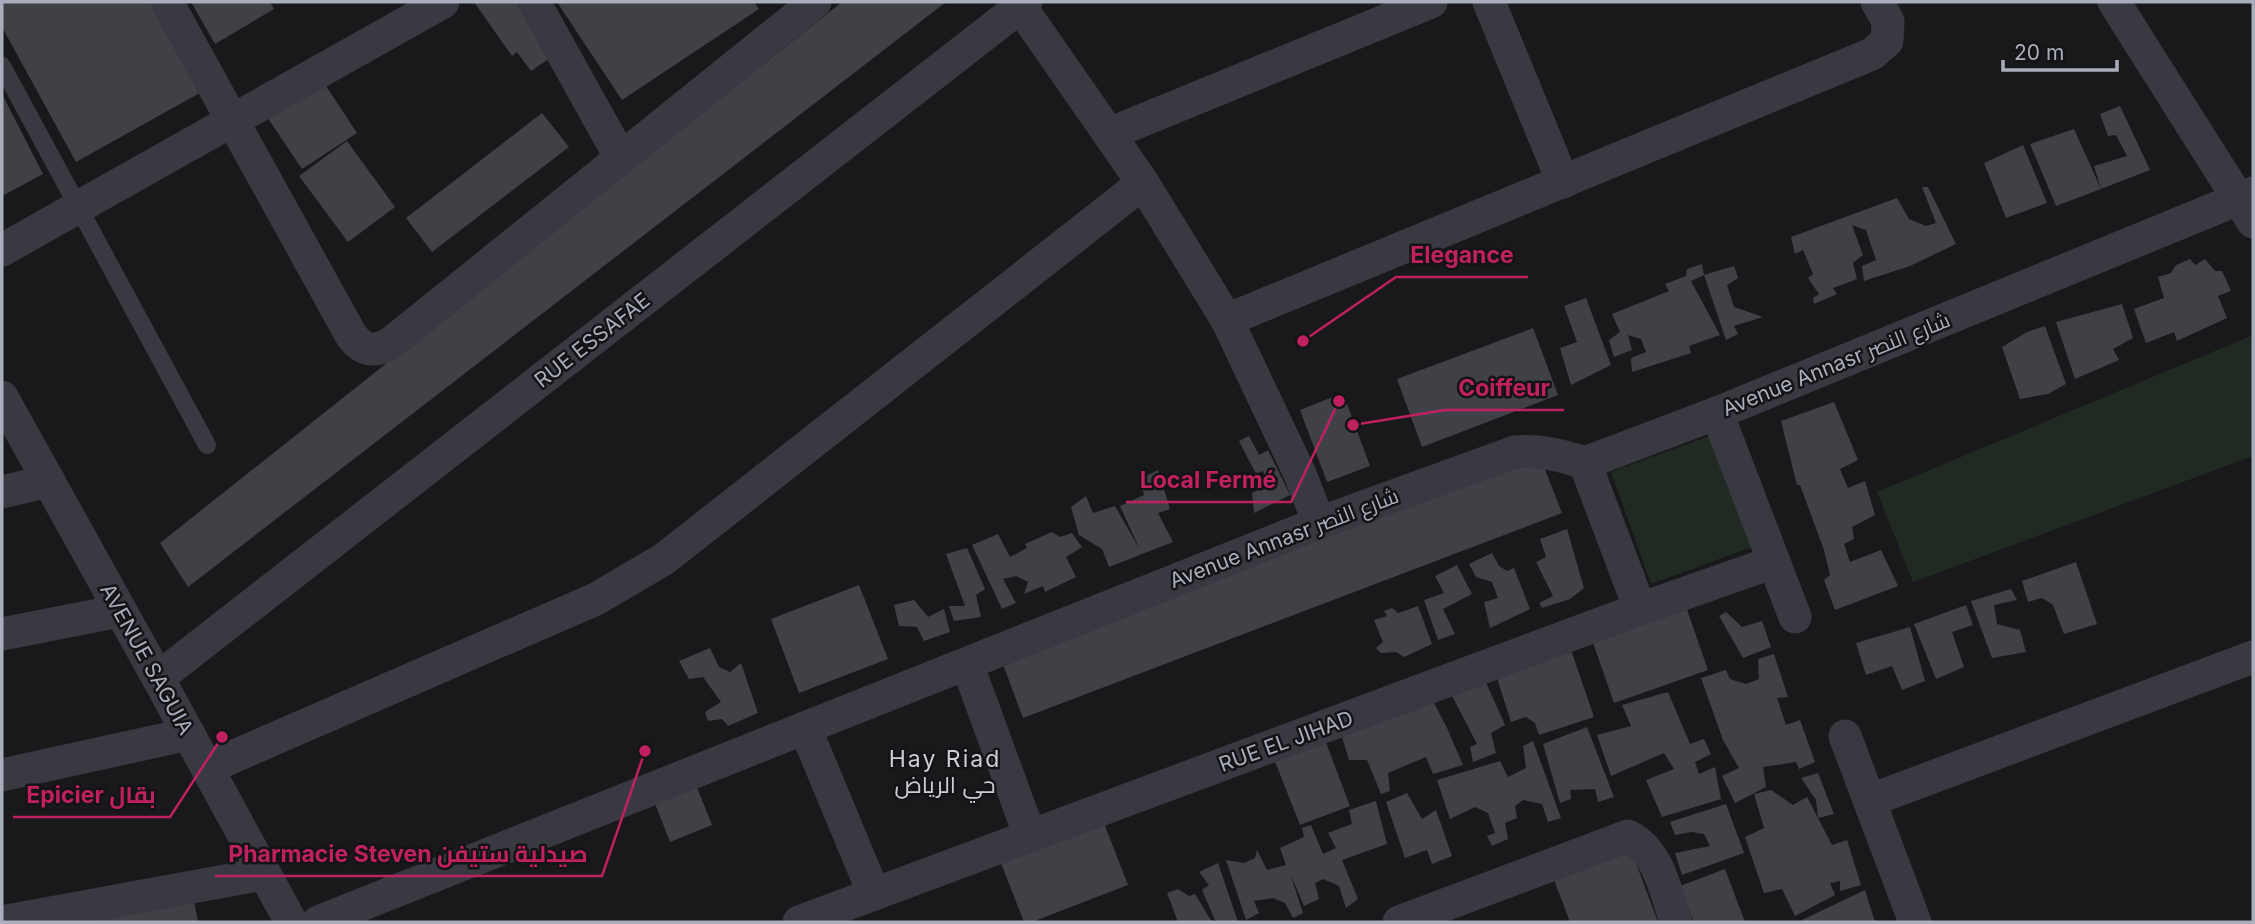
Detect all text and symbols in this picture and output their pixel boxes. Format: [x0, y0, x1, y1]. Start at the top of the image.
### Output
scale bar [2003, 28, 2117, 72]
text: 20 m [2014, 40, 2064, 65]
callout: Elegance [1396, 233, 1528, 277]
text: Elegance [1410, 241, 1514, 269]
street label: RUE ESSAFAE [529, 287, 655, 393]
street label: Avenue Annasr شارع النصر [1718, 307, 1954, 423]
callout: Coiffeur [1445, 366, 1564, 410]
text: Coiffeur [1458, 374, 1550, 402]
callout: Local Fermé [1126, 458, 1291, 502]
text: Local Fermé [1140, 466, 1276, 494]
street label: Avenue Annasr شارع النصر [1166, 483, 1403, 595]
street label: AVENUE SAGUIA [95, 579, 199, 739]
street label: RUE EL JIHAD [1215, 705, 1357, 777]
district label: Hay Riad حي الرياض [889, 745, 1001, 803]
callout: Epicier بقال [13, 773, 170, 817]
text: Epicier بقال [26, 781, 156, 809]
callout: Pharmacie Steven صيدلية ستيفن [215, 832, 602, 876]
text: Pharmacie Steven صيدلية ستيفن [228, 840, 588, 868]

